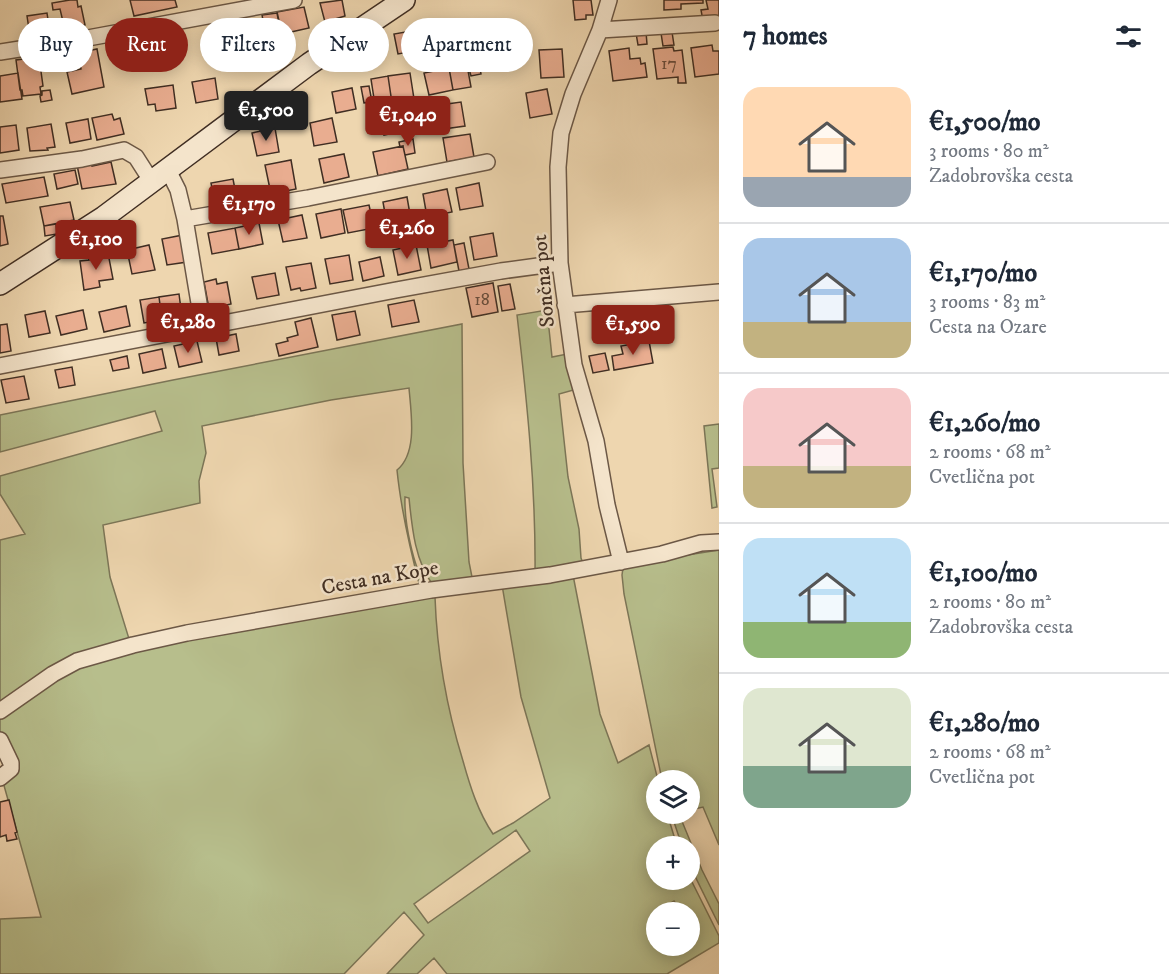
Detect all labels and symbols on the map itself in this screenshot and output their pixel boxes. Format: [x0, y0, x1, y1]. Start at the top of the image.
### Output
house number: 17 [661, 53, 677, 75]
pin: €1,500 [217, 91, 315, 142]
pin: €1,040 [359, 96, 457, 147]
pin: €1,170 [200, 185, 298, 236]
pin: €1,260 [358, 209, 456, 260]
pin: €1,100 [47, 220, 145, 271]
street label: Sončna pot [527, 233, 561, 328]
house number: 18 [474, 289, 490, 311]
pin: €1,280 [139, 303, 237, 354]
pin: €1,590 [584, 305, 682, 356]
street label: Cesta na Kope [320, 555, 441, 601]

